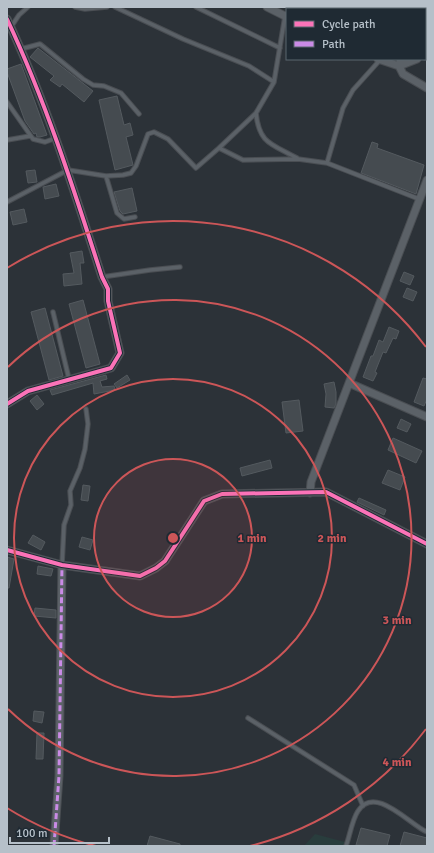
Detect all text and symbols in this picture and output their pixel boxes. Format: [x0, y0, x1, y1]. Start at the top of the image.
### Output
legend [286, 8, 426, 60]
text: Cycle path [322, 17, 375, 32]
text: Path [322, 37, 345, 52]
centre of rings [166, 531, 180, 545]
text: 1 min [238, 531, 267, 546]
text: 2 min [318, 531, 347, 546]
text: 3 min [383, 613, 412, 628]
text: 4 min [383, 755, 412, 770]
scale bar [10, 819, 109, 845]
text: 100 m [16, 826, 48, 841]

